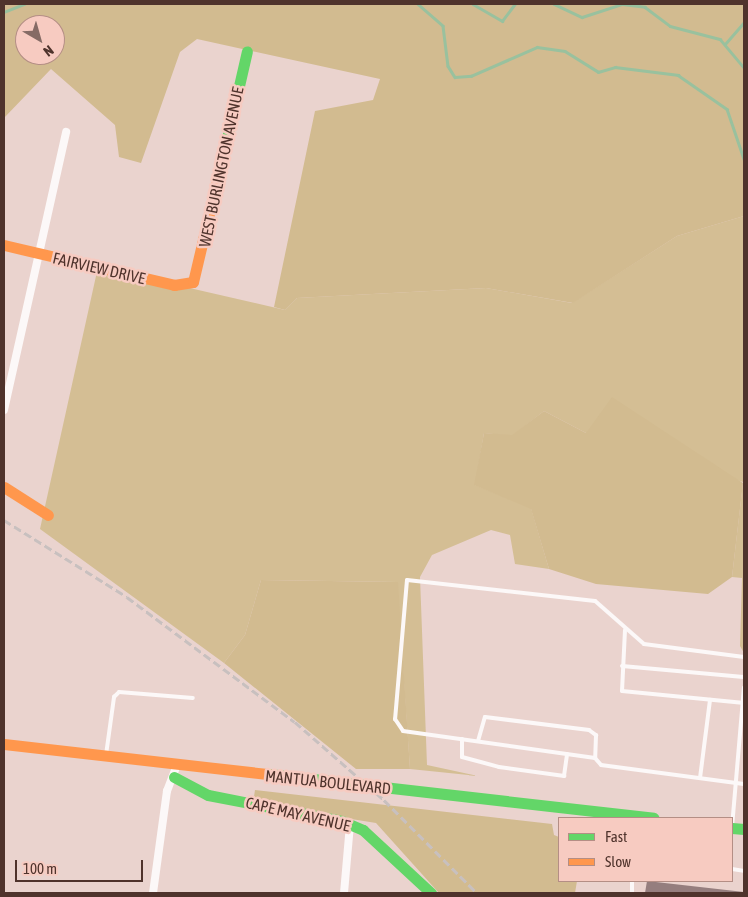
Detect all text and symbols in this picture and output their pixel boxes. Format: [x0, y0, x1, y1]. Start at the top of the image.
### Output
north arrow [15, 15, 65, 65]
text: N [40, 42, 57, 60]
street label: WEST BURLINGTON AVENUE [195, 85, 247, 249]
street label: FAIRVIEW DRIVE [51, 248, 147, 288]
street label: MANTUA BOULEVARD [264, 766, 392, 798]
street label: CAPE MAY AVENUE [244, 793, 352, 835]
legend [558, 817, 733, 882]
text: Fast [605, 828, 627, 845]
scale bar [18, 850, 145, 882]
text: Slow [605, 853, 631, 870]
text: 100 m [23, 860, 57, 877]

